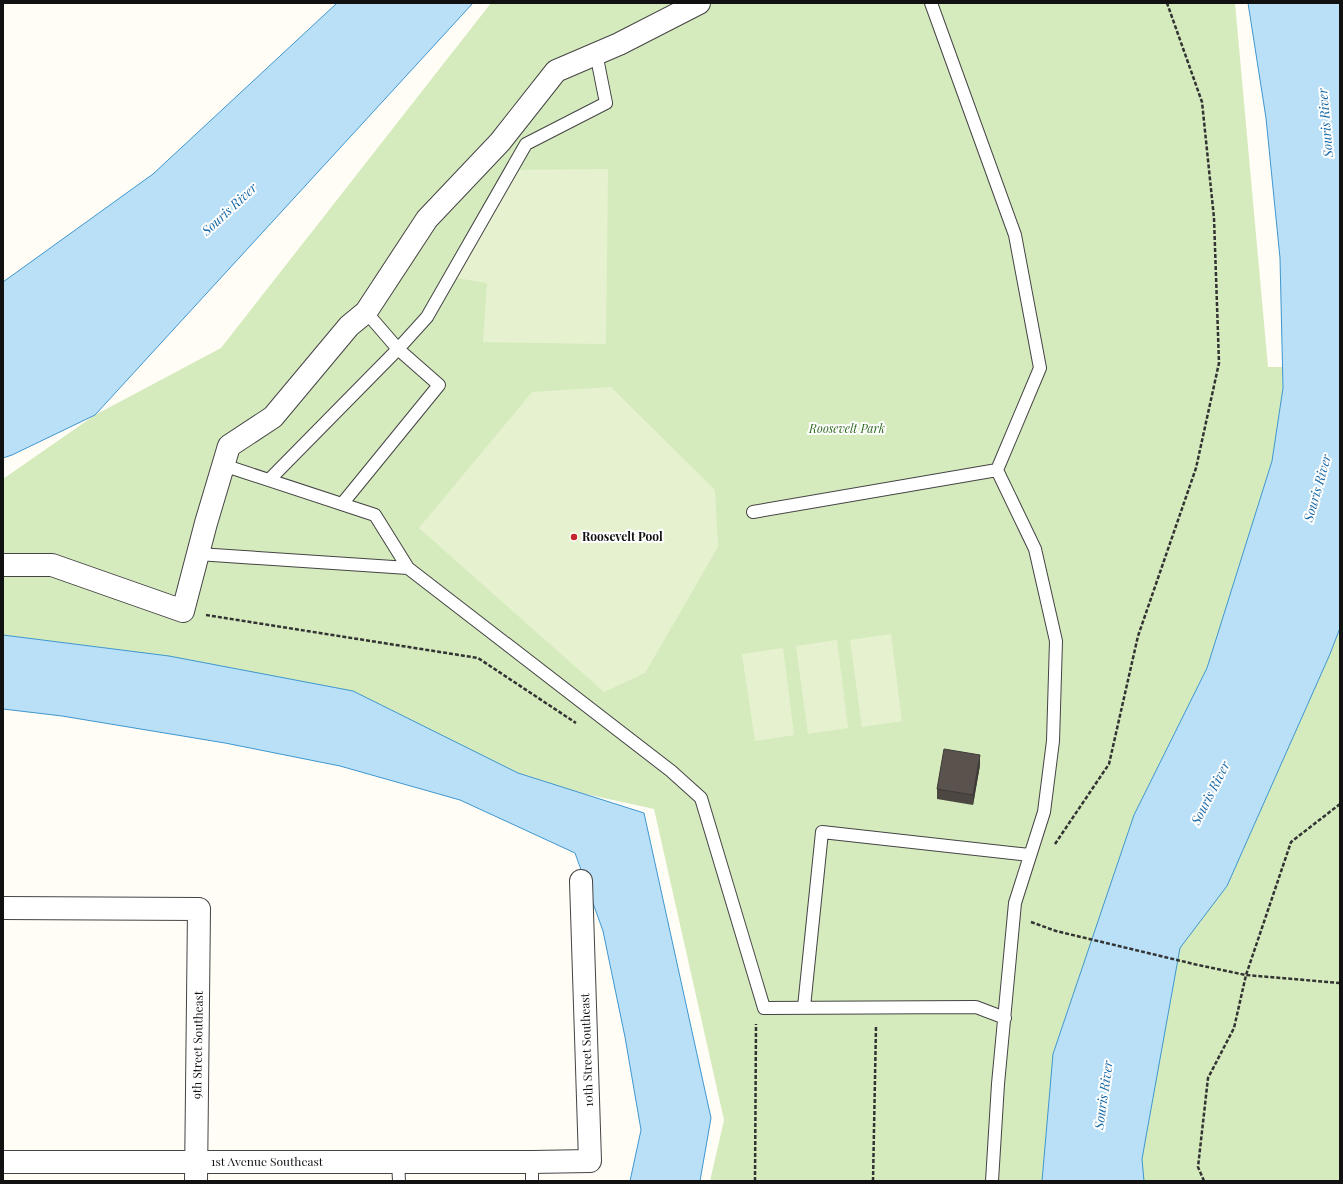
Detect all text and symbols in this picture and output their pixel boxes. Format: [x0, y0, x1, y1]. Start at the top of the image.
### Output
water label: Souris River [1313, 87, 1336, 159]
water label: Souris River [197, 179, 260, 239]
park label: Roosevelt Park [808, 420, 885, 436]
water label: Souris River [1299, 452, 1334, 524]
place label: Roosevelt Pool [582, 528, 663, 544]
marker: Roosevelt Pool [569, 532, 579, 542]
water label: Souris River [1186, 758, 1233, 828]
street label: 9th Street Southeast [188, 990, 206, 1099]
street label: 10th Street Southeast [576, 992, 596, 1107]
water label: Souris River [1089, 1059, 1116, 1131]
street label: 1st Avenue Southeast [211, 1153, 324, 1169]

